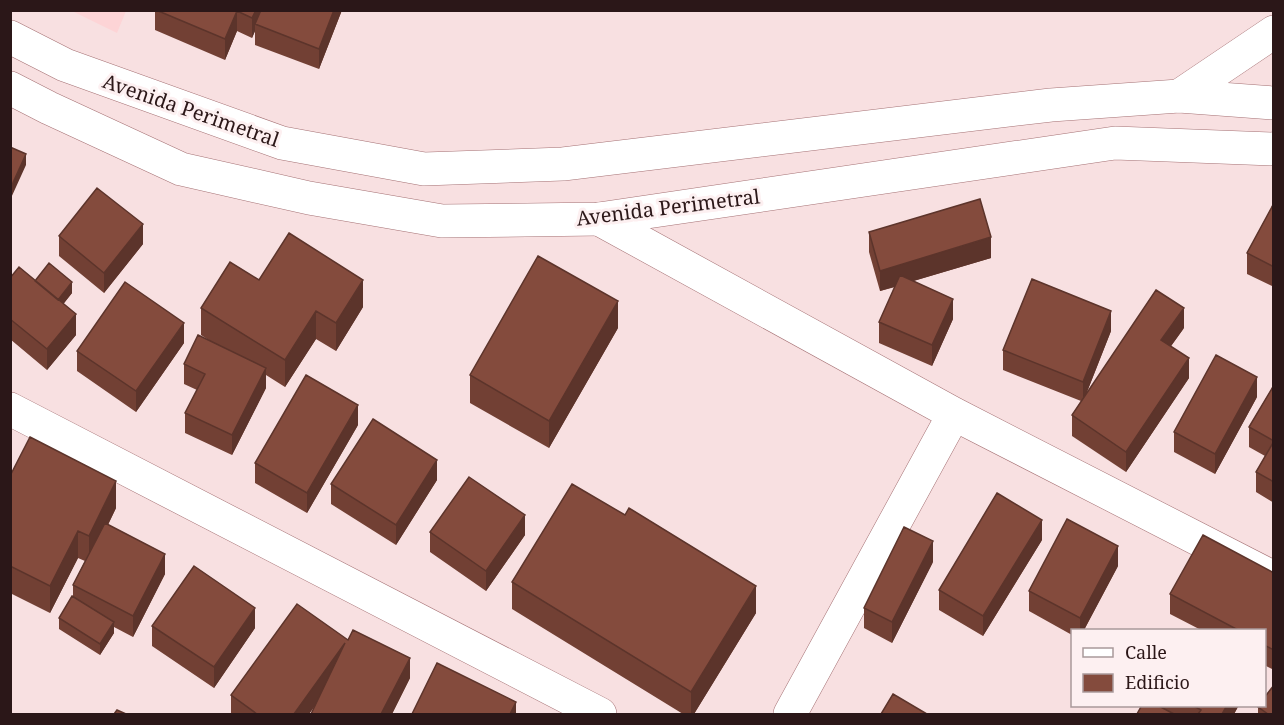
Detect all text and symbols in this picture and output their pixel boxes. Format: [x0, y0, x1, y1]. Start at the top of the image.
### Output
street label: Avenida Perimetral [99, 67, 283, 153]
street label: Avenida Perimetral [575, 182, 761, 232]
legend [1071, 629, 1266, 707]
text: Calle [1125, 640, 1167, 664]
text: Edificio [1125, 670, 1190, 694]

